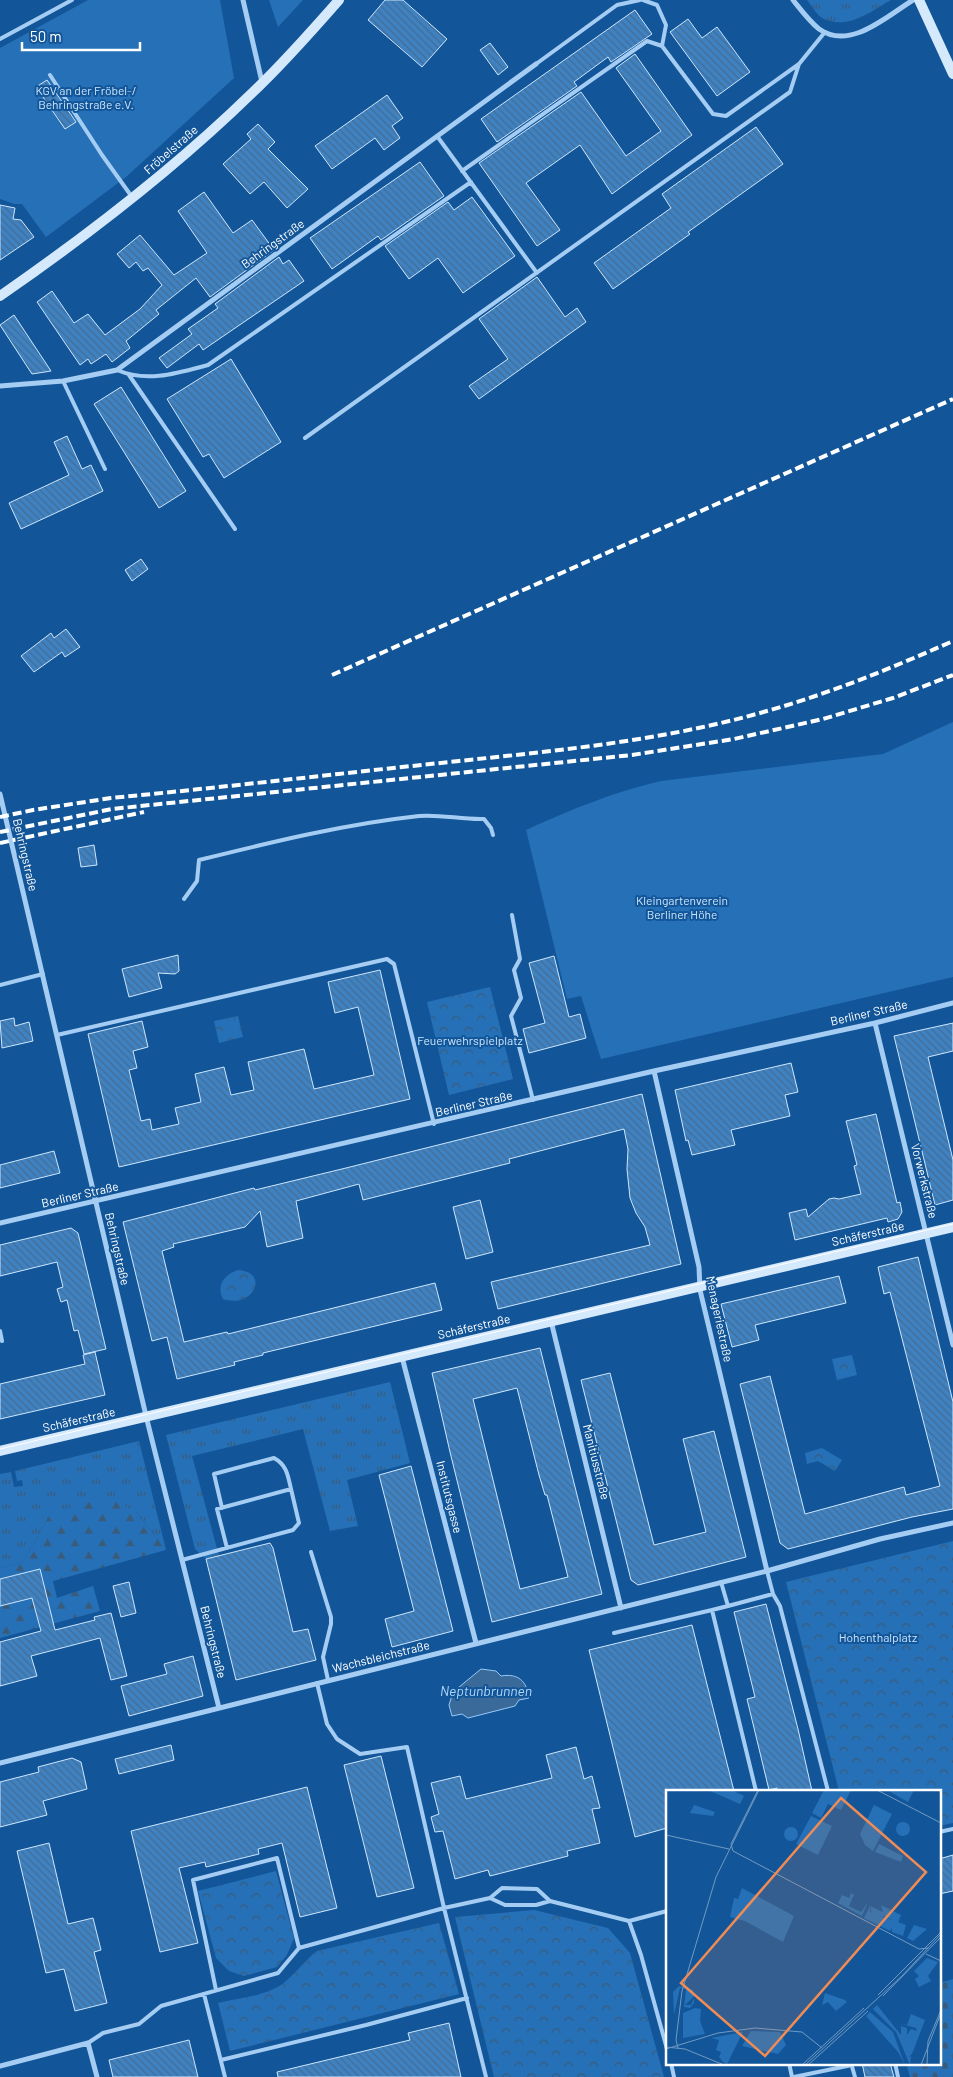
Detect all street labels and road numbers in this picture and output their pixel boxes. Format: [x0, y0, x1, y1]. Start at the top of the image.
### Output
street label: Fröbelstraße [141, 122, 200, 176]
street label: Behringstraße [238, 216, 307, 271]
street label: Behringstraße [11, 817, 41, 893]
street label: Berliner Straße [829, 996, 909, 1028]
street label: Berliner Straße [434, 1087, 514, 1119]
street label: Vorwerkstraße [909, 1142, 941, 1220]
street label: Berliner Straße [40, 1178, 120, 1210]
street label: Behringstraße [103, 1211, 133, 1287]
street label: Schäferstraße [830, 1218, 905, 1248]
street label: Menageriestraße [704, 1274, 736, 1363]
street label: Schäferstraße [436, 1311, 511, 1341]
street label: Schäferstraße [41, 1404, 116, 1434]
street label: Manitiusstraße [581, 1423, 613, 1501]
street label: Institutsgasse [434, 1459, 466, 1534]
street label: Behringstraße [198, 1604, 230, 1680]
street label: Wachsbleichstraße [331, 1637, 431, 1675]

